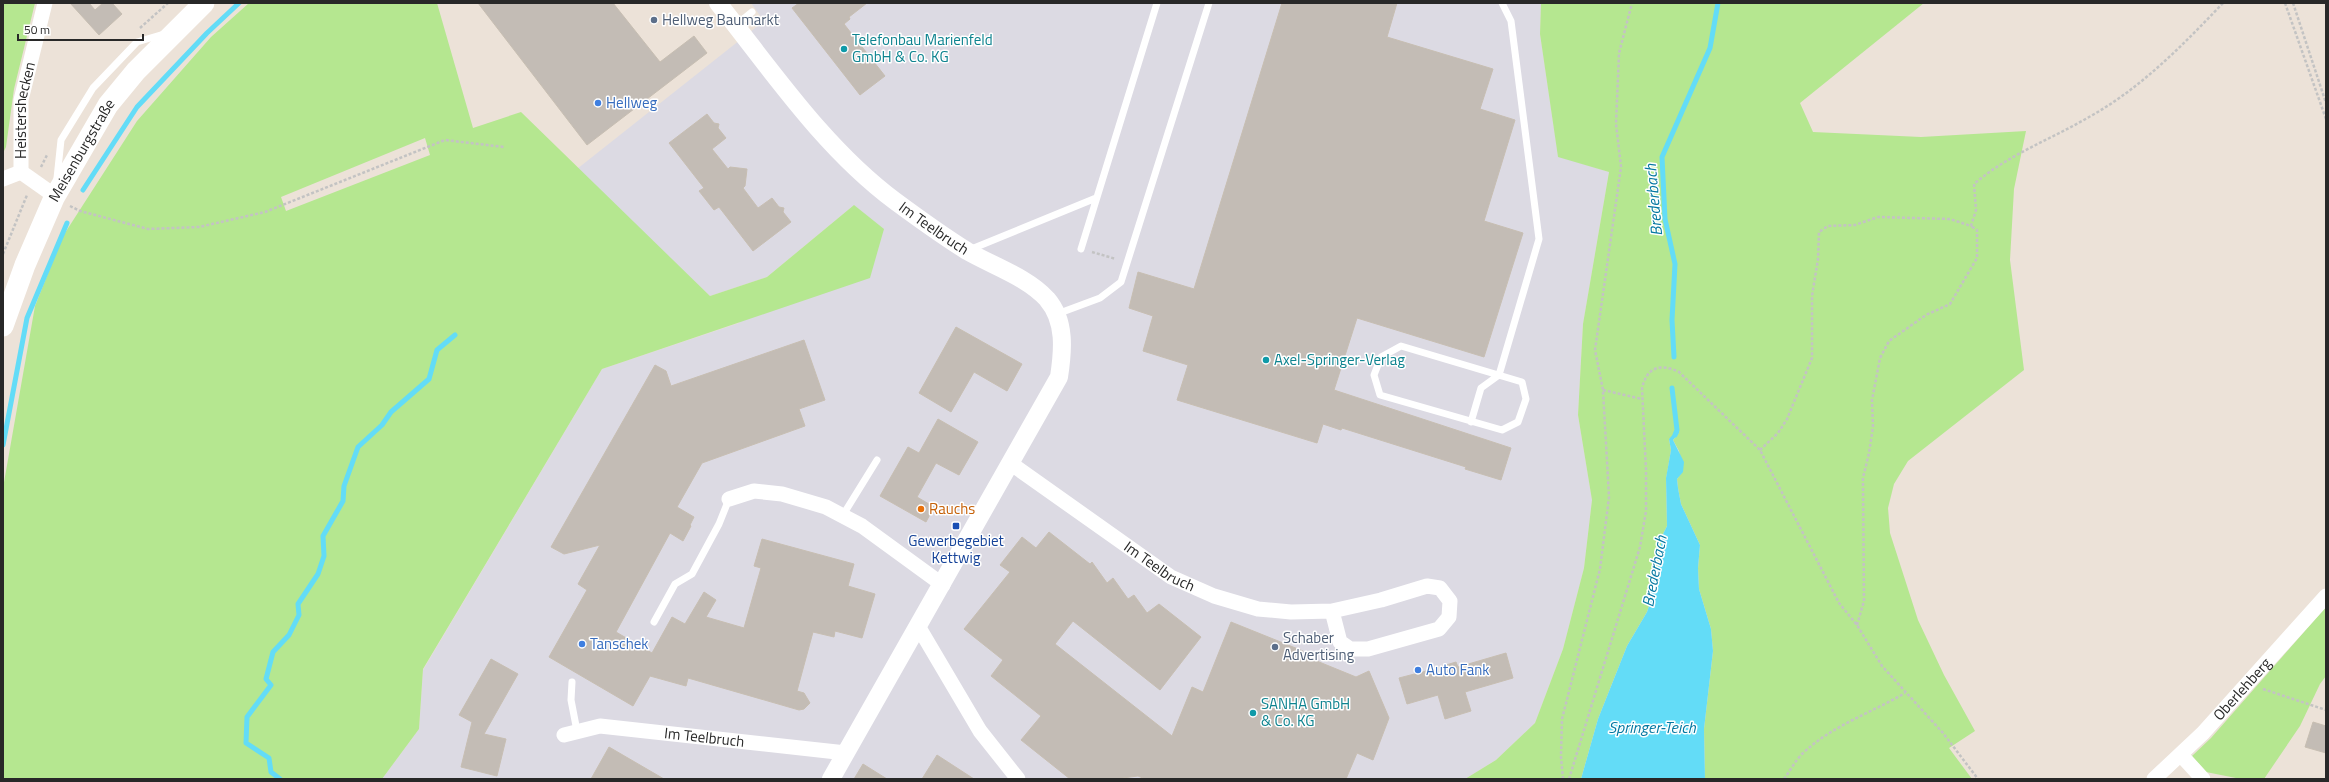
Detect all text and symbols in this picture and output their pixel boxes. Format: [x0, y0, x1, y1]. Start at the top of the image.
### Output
place label: Hellweg Baumarkt [662, 8, 780, 31]
marker: Hellweg Baumarkt [649, 15, 659, 25]
scale bar [18, 16, 143, 42]
text: 50 m [24, 20, 50, 39]
place label: Telefonbau Marienfeld GmbH & Co. KG [852, 28, 993, 68]
marker: Telefonbau Marienfeld GmbH & Co. KG [839, 44, 849, 54]
street label: Heistershecken [9, 59, 41, 159]
place label: Hellweg [606, 91, 657, 114]
street label: Meisenburgstraße [42, 93, 120, 206]
marker: Hellweg [593, 98, 603, 108]
water label: Brederbach [1638, 162, 1668, 237]
street label: Im Teelbruch [894, 196, 974, 260]
place label: Axel-Springer-Verlag [1274, 348, 1405, 371]
marker: Axel-Springer-Verlag [1261, 355, 1271, 365]
place label: Rauchs [929, 497, 975, 520]
marker: Rauchs [916, 504, 926, 514]
marker: Gewerbegebiet Kettwig [951, 521, 961, 531]
place label: Gewerbegebiet Kettwig [908, 529, 1005, 569]
water label: Brederbach [1635, 532, 1673, 609]
street label: Im Teelbruch [1119, 535, 1199, 597]
place label: Schaber Advertising [1283, 626, 1354, 666]
place label: Tanschek [590, 632, 648, 655]
marker: Tanschek [577, 639, 587, 649]
marker: Schaber Advertising [1270, 642, 1280, 652]
street label: Oberlehberg [2207, 652, 2277, 726]
place label: Auto Fank [1426, 658, 1490, 681]
marker: Auto Fank [1413, 665, 1423, 675]
place label: SANHA GmbH & Co. KG [1261, 692, 1350, 732]
marker: SANHA GmbH & Co. KG [1248, 708, 1258, 718]
water label: Springer-Teich [1608, 715, 1697, 739]
street label: Im Teelbruch [663, 721, 746, 753]

